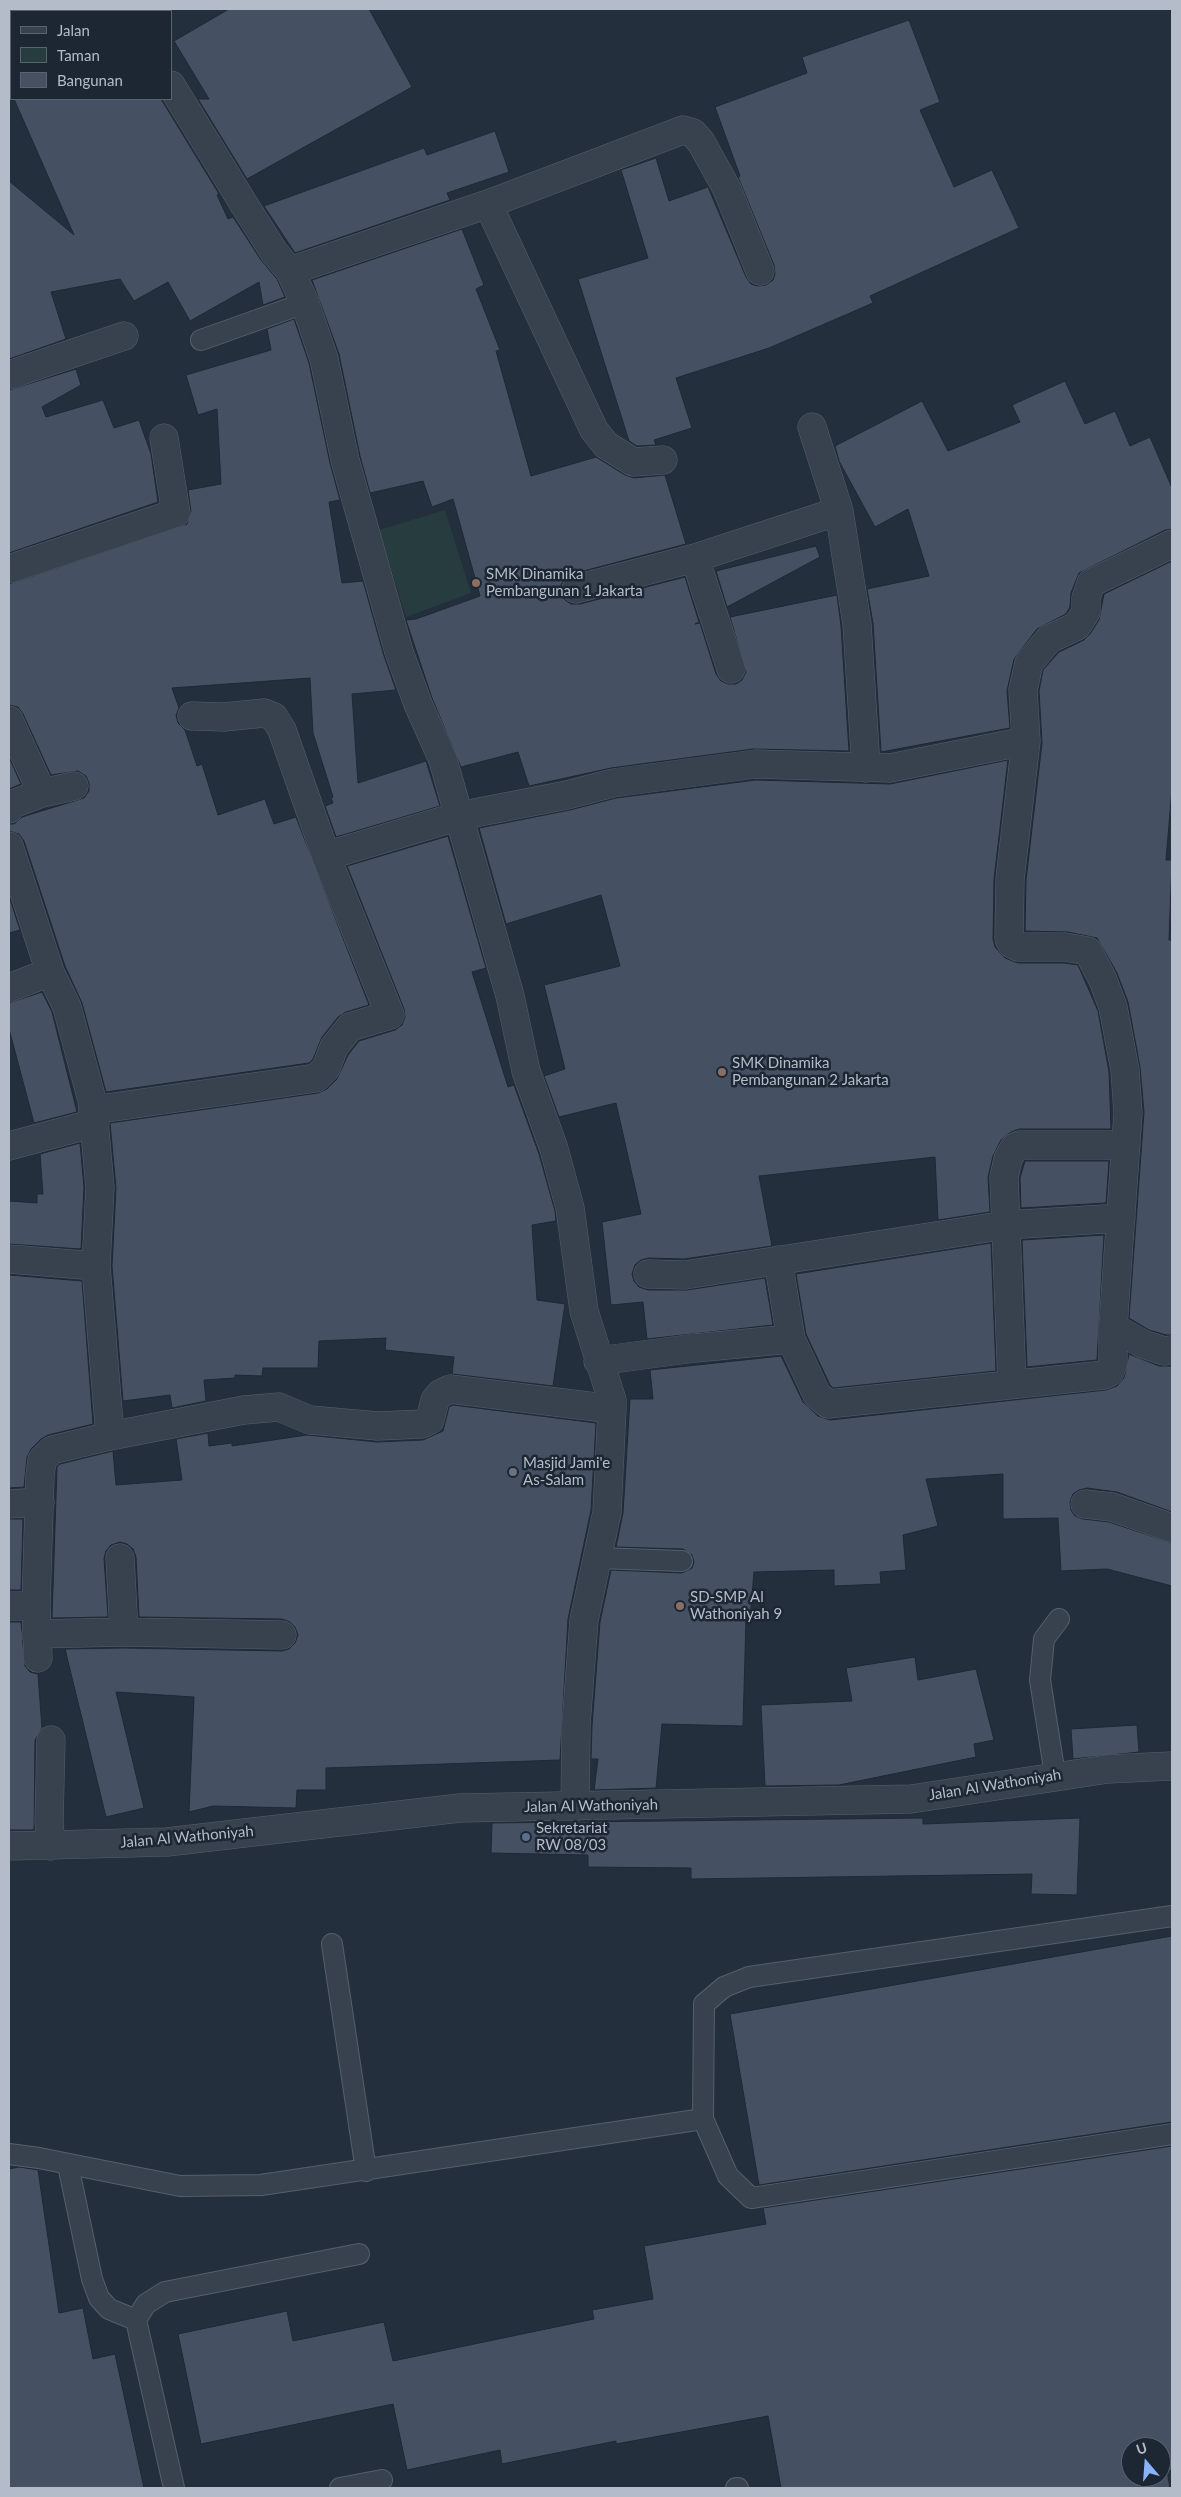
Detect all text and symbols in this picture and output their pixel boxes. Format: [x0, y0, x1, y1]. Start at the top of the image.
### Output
legend [10, 10, 172, 100]
text: Jalan [57, 21, 90, 39]
text: Taman [57, 46, 100, 64]
text: Bangunan [57, 71, 123, 89]
place label: SMK Dinamika Pembangunan 1 Jakarta [486, 565, 643, 600]
marker: SMK Dinamika Pembangunan 1 Jakarta [470, 577, 482, 589]
place label: SMK Dinamika Pembangunan 2 Jakarta [732, 1054, 889, 1089]
marker: SMK Dinamika Pembangunan 2 Jakarta [716, 1066, 728, 1078]
place label: Masjid Jami'e As-Salam [523, 1454, 610, 1489]
marker: Masjid Jami'e As-Salam [507, 1466, 519, 1478]
place label: SD-SMP Al Wathoniyah 9 [690, 1588, 782, 1623]
marker: SD-SMP Al Wathoniyah 9 [674, 1600, 686, 1612]
street label: Jalan Al Wathoniyah [927, 1766, 1063, 1804]
street label: Jalan Al Wathoniyah [524, 1796, 658, 1816]
place label: Sekretariat RW 08/03 [536, 1819, 607, 1854]
street label: Jalan Al Wathoniyah [120, 1822, 254, 1852]
marker: Sekretariat RW 08/03 [520, 1831, 532, 1843]
north arrow [1121, 2437, 1171, 2487]
text: U [1134, 2439, 1149, 2458]

